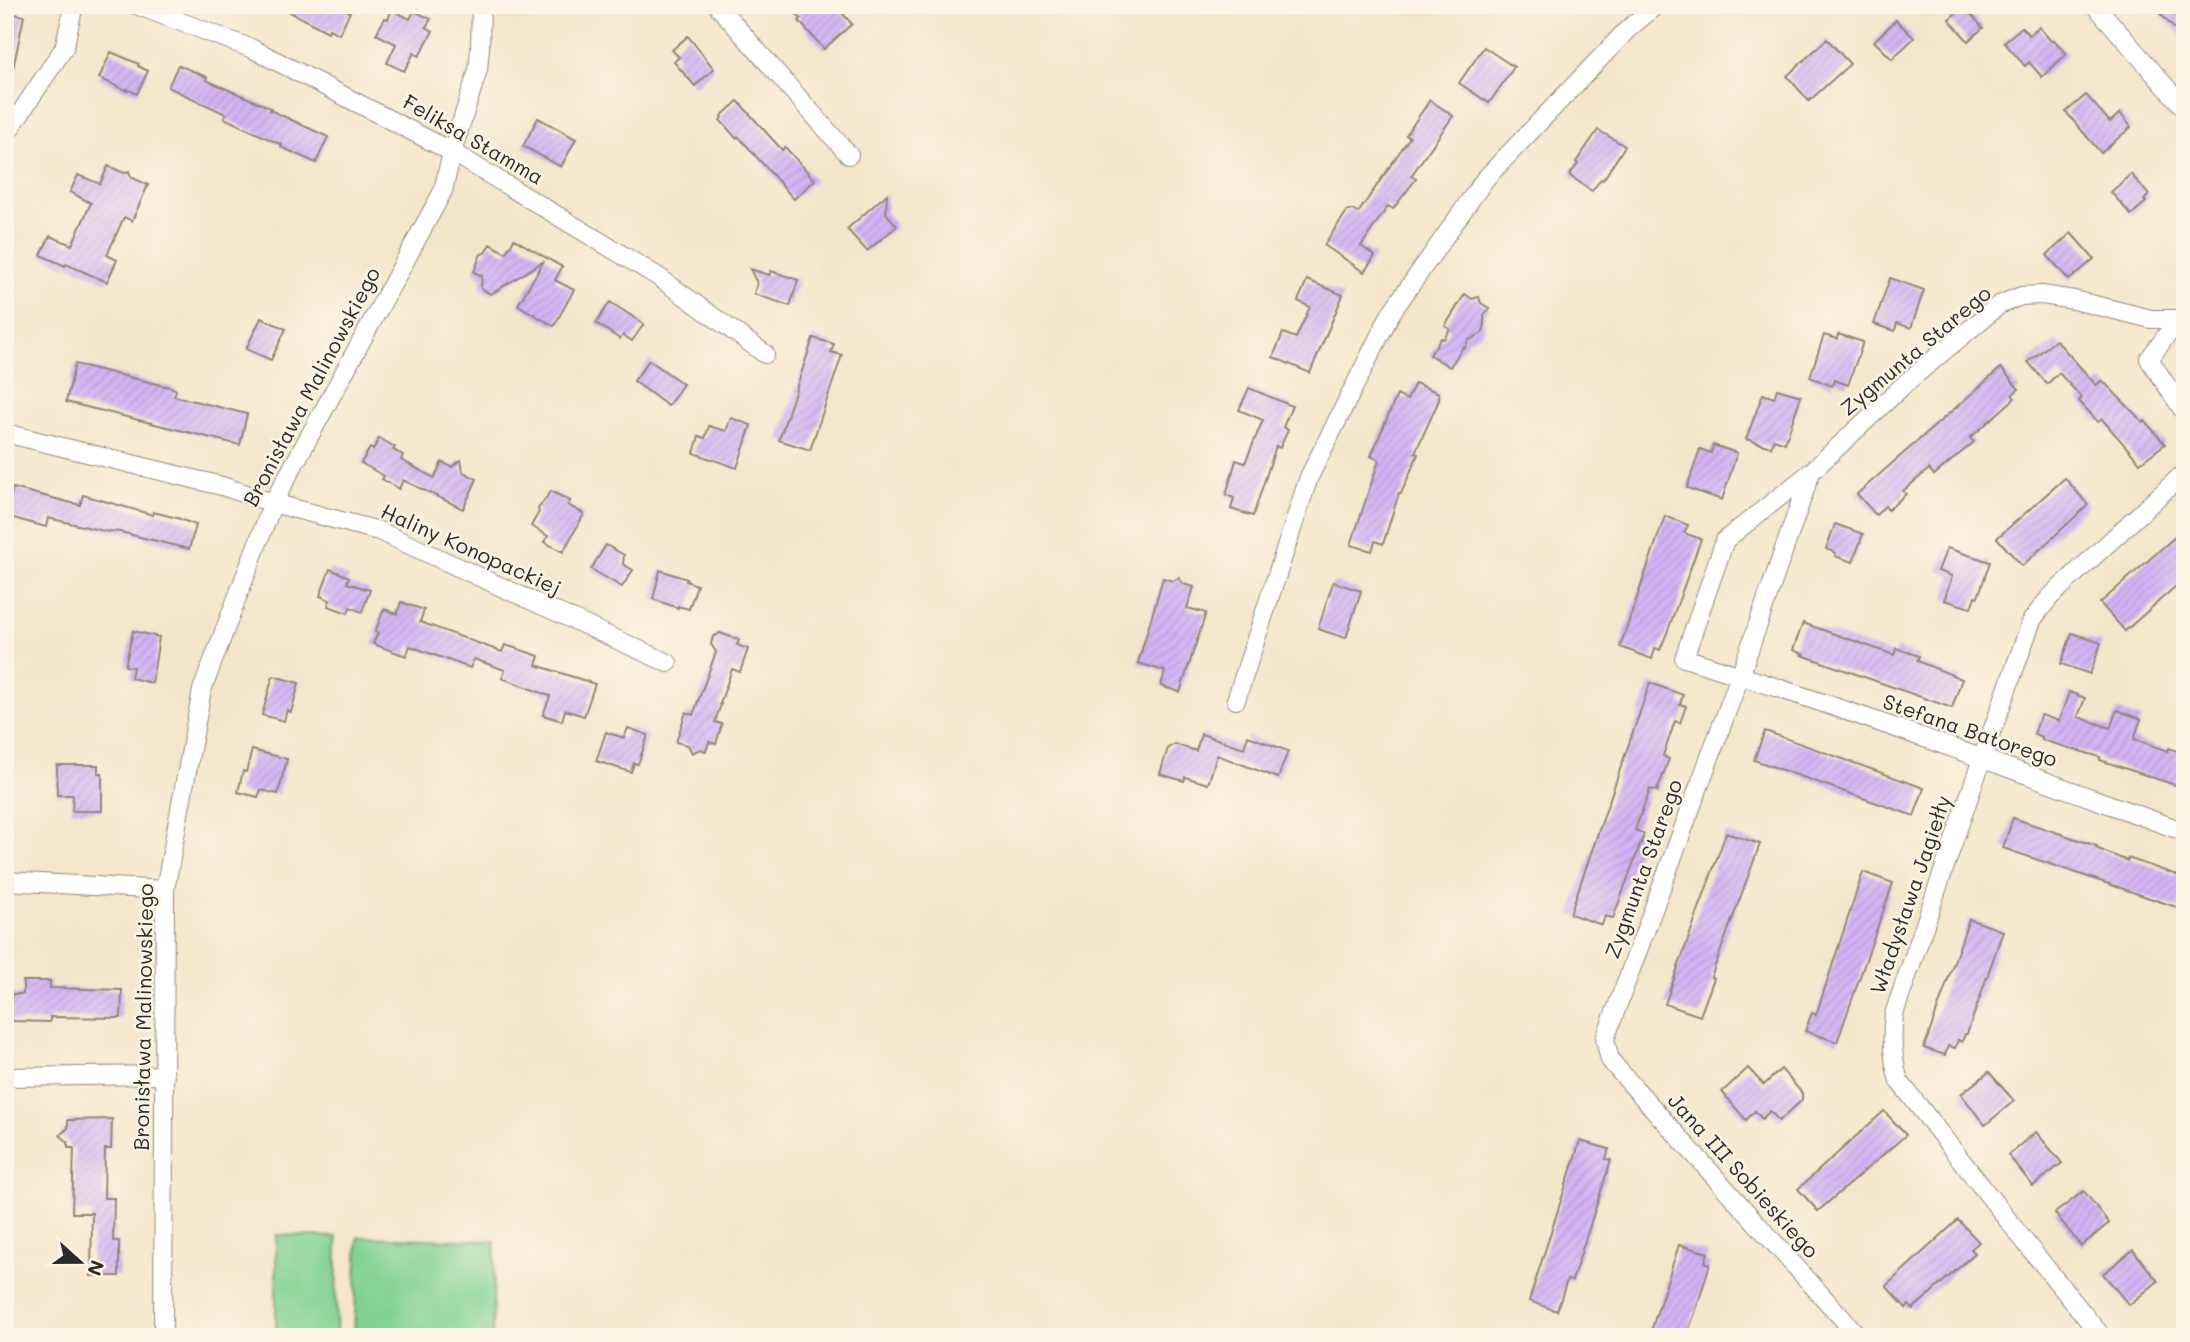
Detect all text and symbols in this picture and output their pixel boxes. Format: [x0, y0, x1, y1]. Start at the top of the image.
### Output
street label: Feliksa Stamma [398, 87, 549, 190]
street label: Bronisława Malinowskiego [236, 262, 385, 511]
street label: Zygmunta Starego [1834, 279, 1996, 421]
street label: Haliny Konopackiej [377, 497, 566, 600]
street label: Stefana Batorego [1880, 687, 2061, 772]
street label: Zygmunta Starego [1598, 775, 1688, 962]
street label: Władysława Jagiełły [1863, 792, 1956, 997]
street label: Bronisława Malinowskiego [127, 883, 158, 1151]
street label: Jana III Sobieskiego [1663, 1087, 1825, 1263]
north arrow [46, 1226, 116, 1296]
text: N [82, 1257, 111, 1279]

